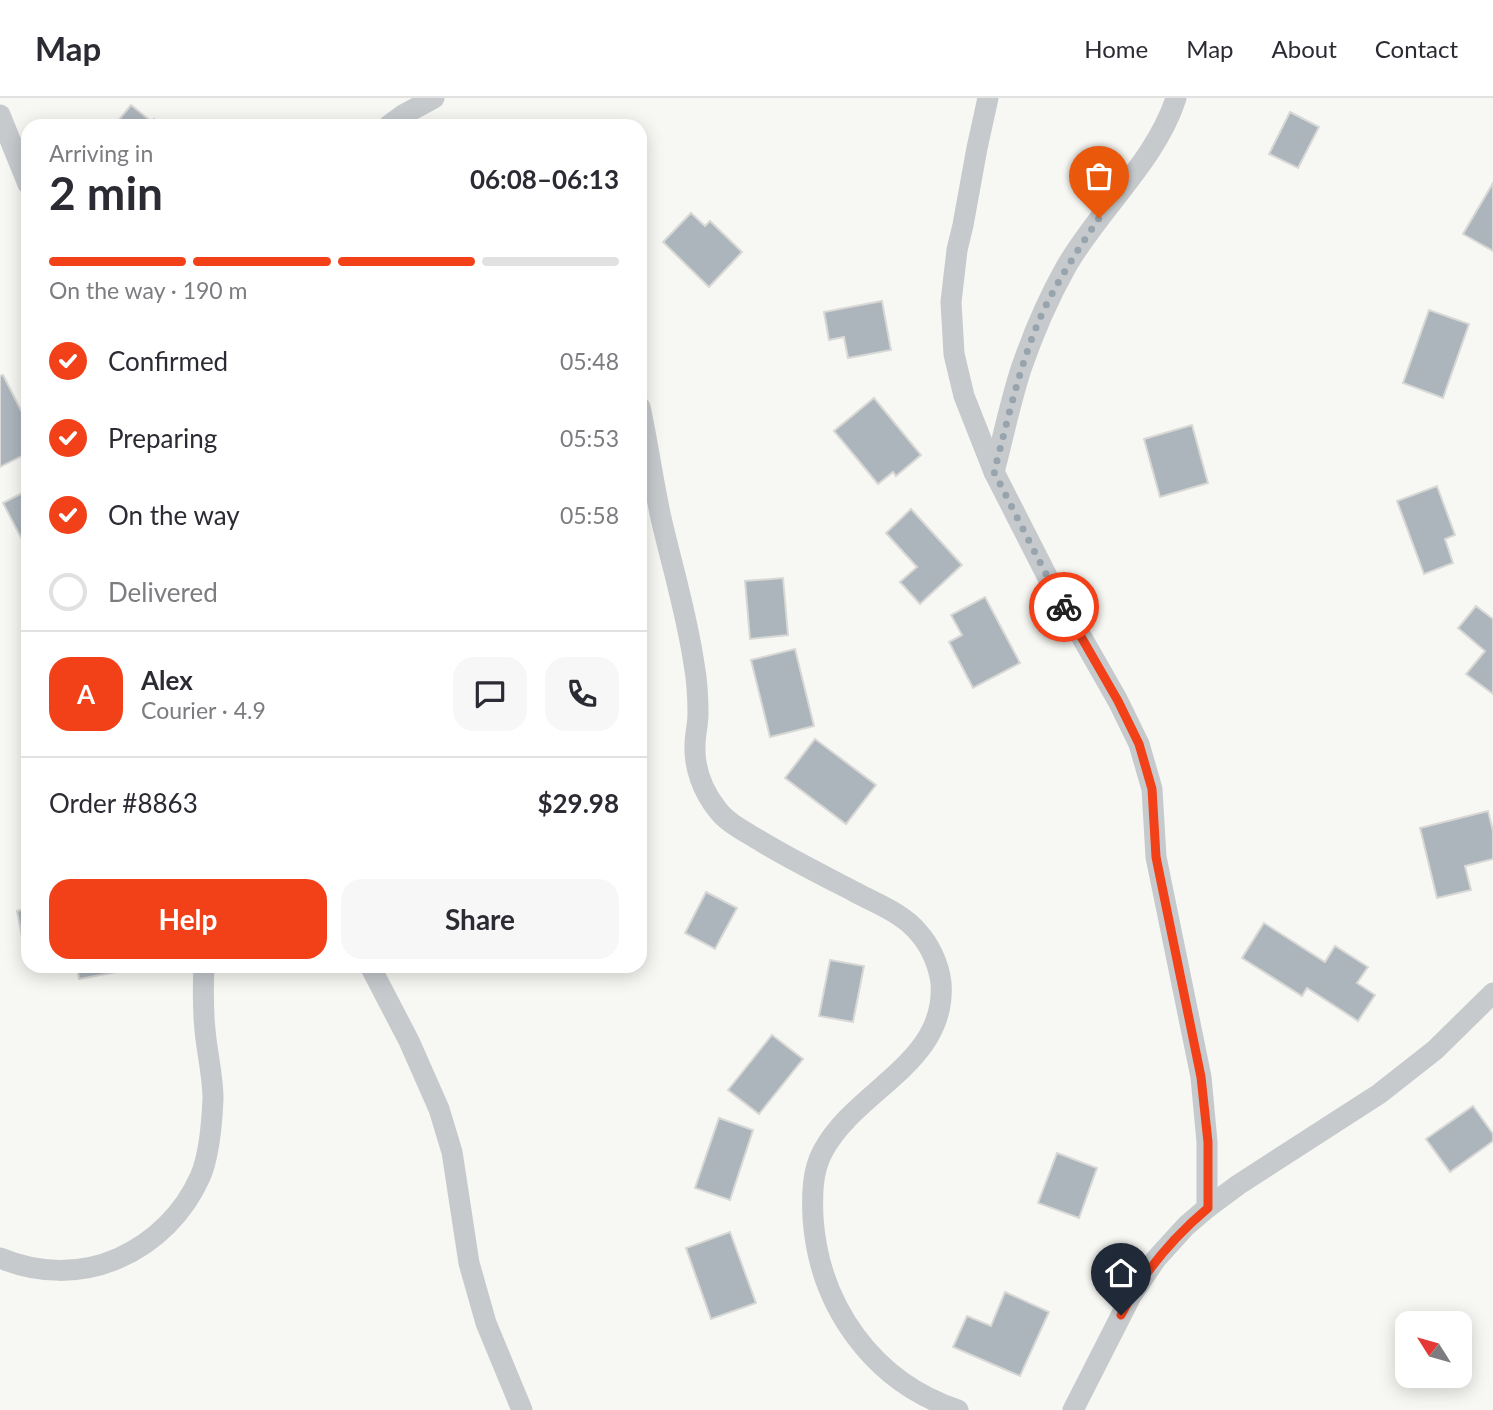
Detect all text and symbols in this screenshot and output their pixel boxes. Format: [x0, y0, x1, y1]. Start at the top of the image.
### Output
text: Map [35, 28, 101, 68]
text: Home [1084, 34, 1148, 63]
text: Map [1186, 34, 1234, 63]
text: About [1272, 34, 1337, 63]
text: Contact [1375, 34, 1458, 63]
text: Arriving in [49, 139, 153, 167]
pin [1069, 146, 1129, 218]
icon: bag [1080, 157, 1118, 195]
text: 06:08–06:13 [470, 163, 619, 195]
text: 2 min [49, 165, 163, 220]
text: On the way · 190 m [49, 276, 248, 304]
icon: check [49, 342, 87, 380]
text: Confirmed [108, 345, 228, 377]
text: 05:48 [560, 347, 619, 375]
icon: check [49, 419, 87, 457]
text: Preparing [108, 422, 217, 454]
text: 05:53 [560, 424, 619, 452]
icon: check [49, 496, 87, 534]
text: On the way [108, 499, 240, 531]
text: 05:58 [560, 501, 619, 529]
courier [1029, 572, 1099, 642]
text: Delivered [108, 576, 218, 608]
icon: bike [1045, 588, 1083, 626]
button: chat [453, 657, 527, 731]
button: phone [545, 657, 619, 731]
text: Alex [141, 664, 193, 696]
text: A [77, 678, 95, 710]
text: Courier · 4.9 [141, 696, 266, 724]
text: Order #8863 [49, 787, 198, 819]
text: $29.98 [537, 787, 619, 819]
button: Help [49, 879, 327, 959]
button: Share [341, 879, 619, 959]
pin [1091, 1243, 1151, 1315]
icon: home [1102, 1254, 1140, 1292]
north arrow [1395, 1311, 1472, 1388]
map controls [1395, 1311, 1472, 1388]

